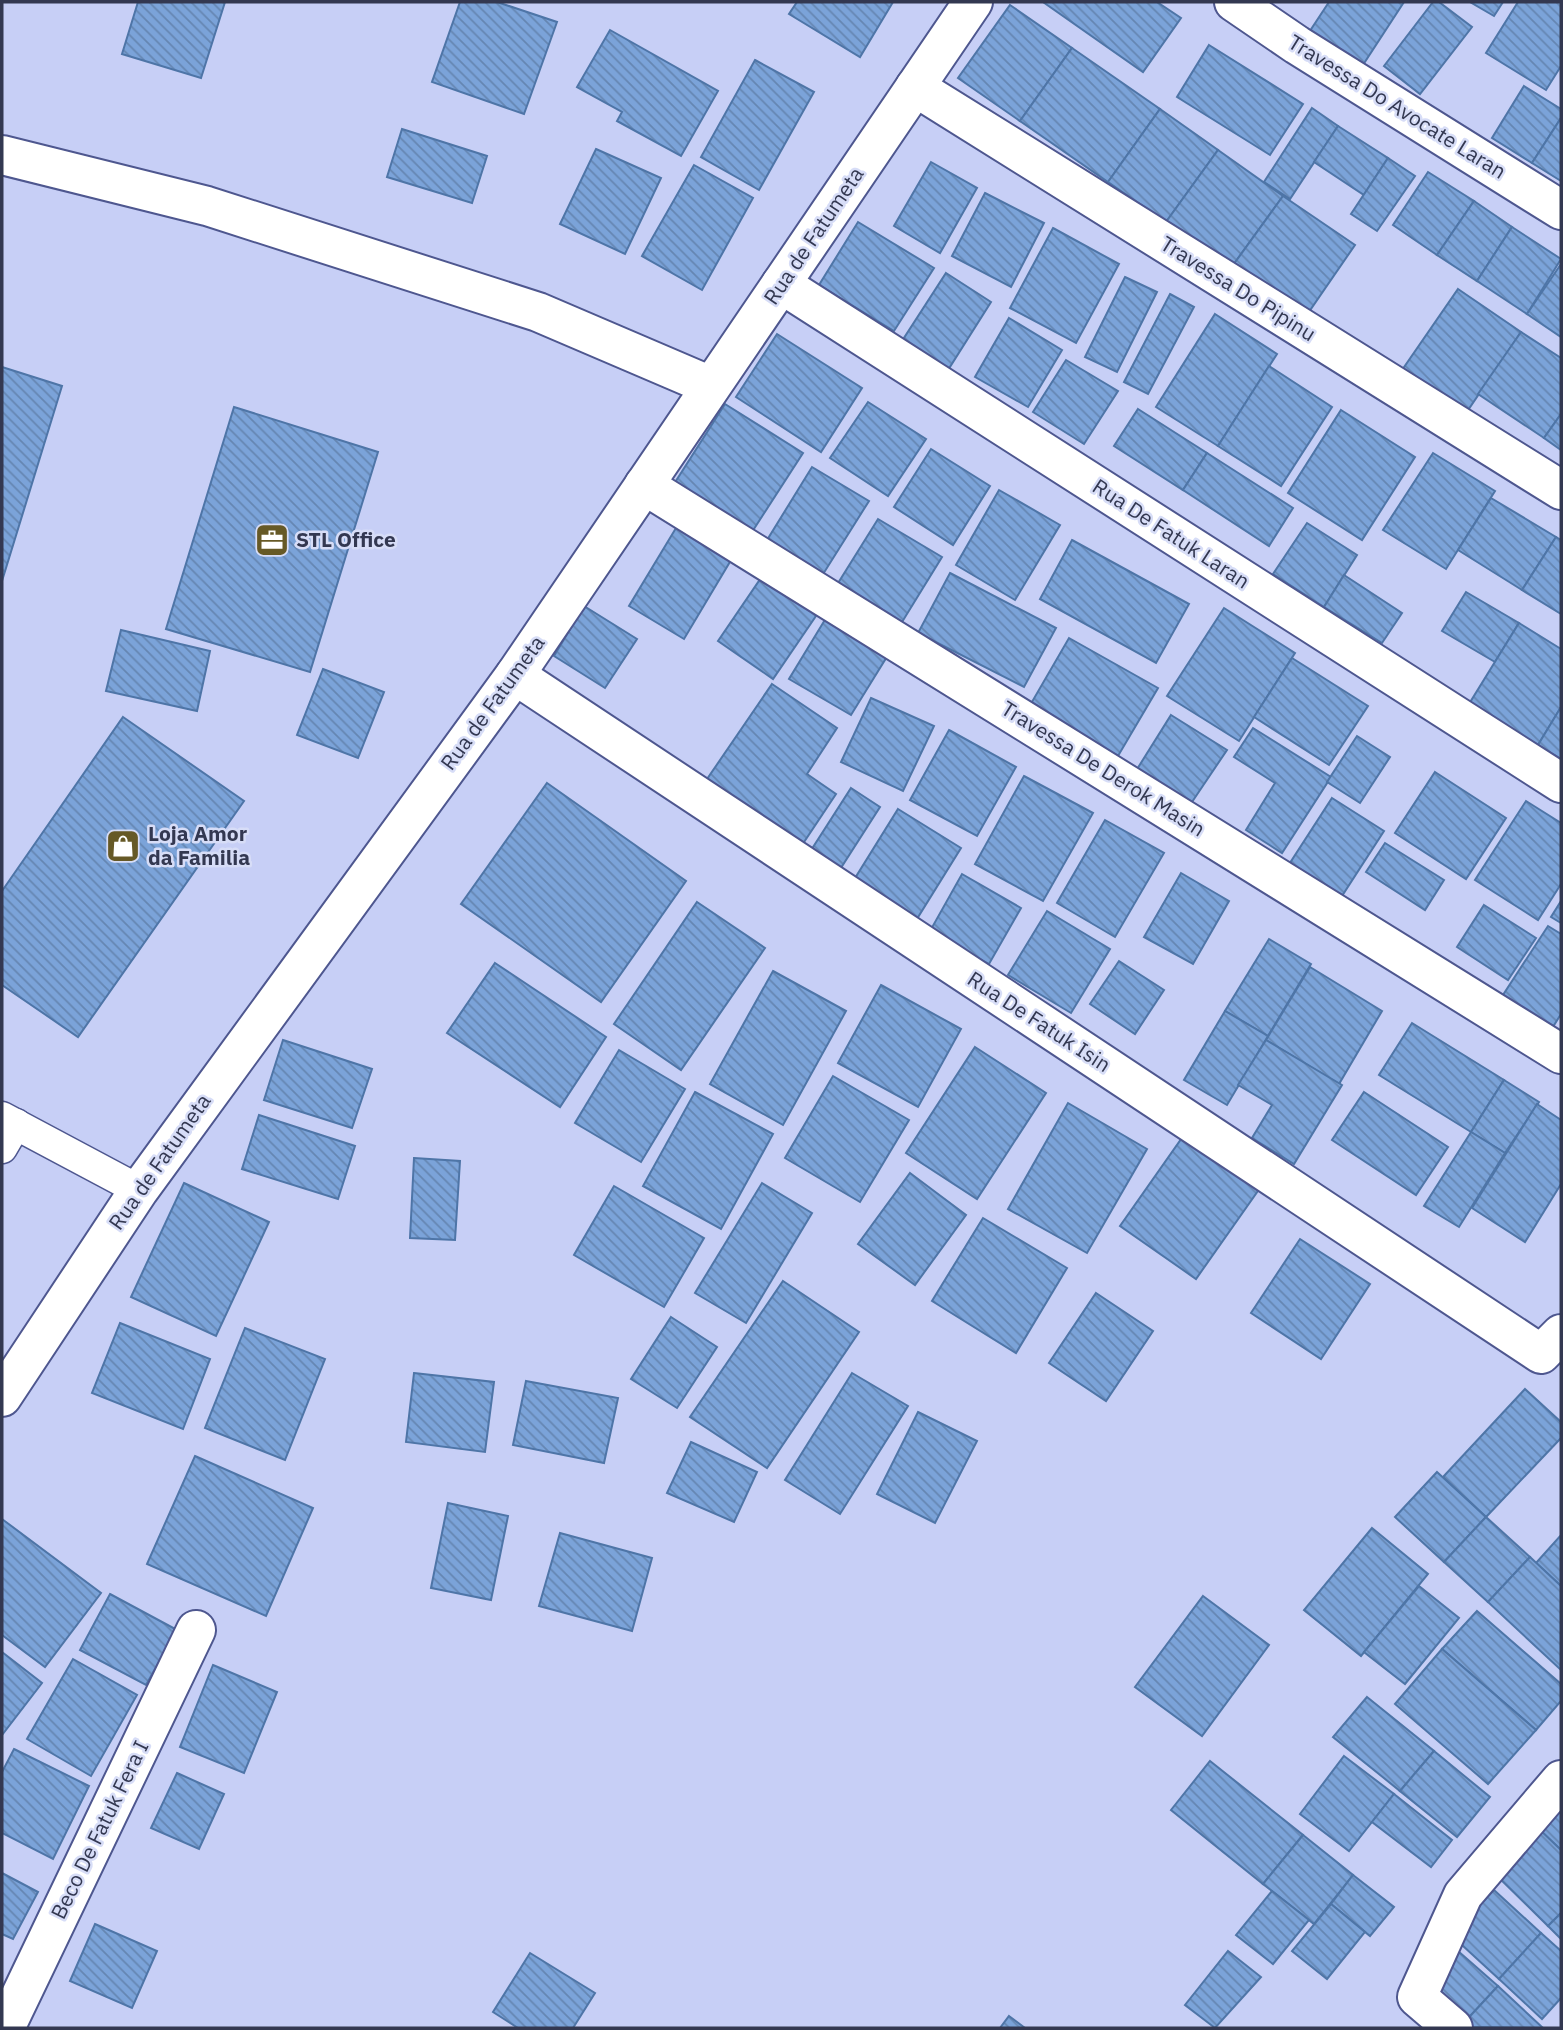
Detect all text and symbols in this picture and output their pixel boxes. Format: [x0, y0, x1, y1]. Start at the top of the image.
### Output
street label: Travessa Do Avocate Laran [1283, 28, 1512, 185]
street label: Rua de Fatumeta [757, 161, 870, 310]
street label: Travessa Do Pipinu [1156, 229, 1321, 347]
street label: Rua De Fatuk Laran [1088, 472, 1256, 594]
office icon: STL Office [253, 521, 291, 559]
place label: STL Office [296, 525, 396, 553]
street label: Rua de Fatumeta [434, 629, 551, 775]
street label: Travessa De Derok Masin [996, 694, 1211, 842]
place label: Loja Amor da Familia [148, 819, 250, 871]
shop icon: Loja Amor da Familia [104, 827, 142, 865]
street label: Rua De Fatuk Isin [963, 964, 1117, 1078]
street label: Rua de Fatumeta [102, 1088, 217, 1235]
street label: Beco De Fatuk Fera I [44, 1736, 155, 1923]

